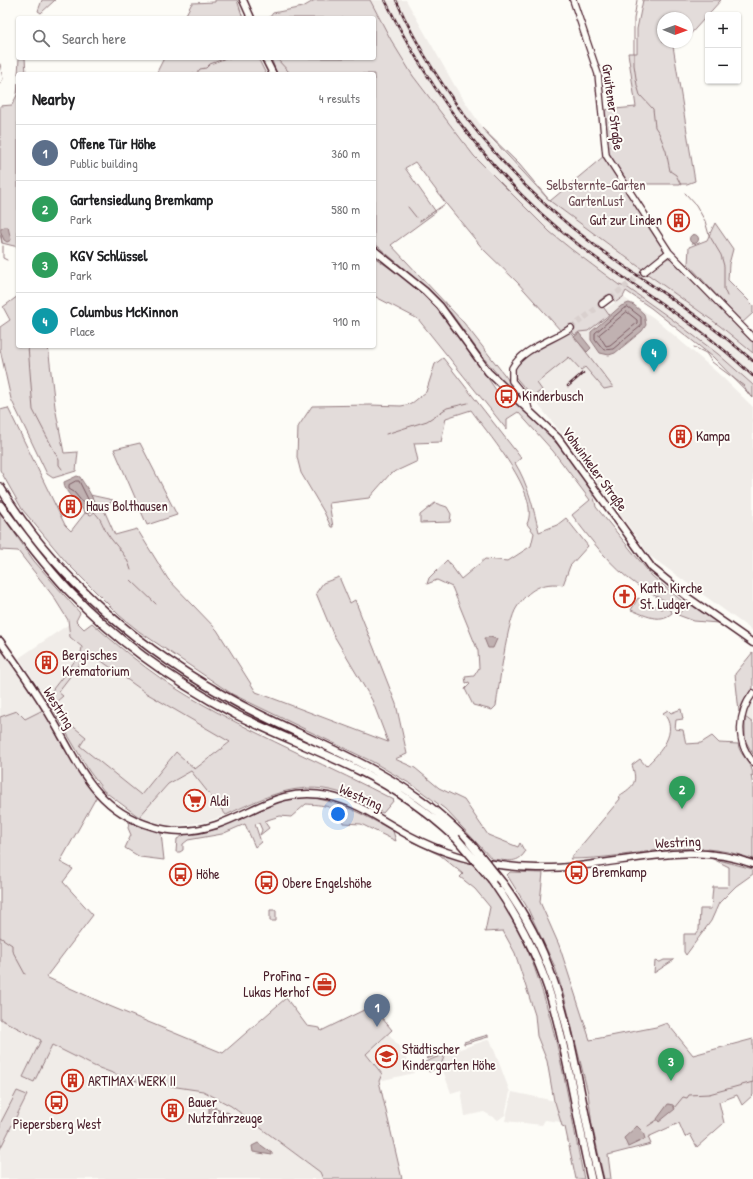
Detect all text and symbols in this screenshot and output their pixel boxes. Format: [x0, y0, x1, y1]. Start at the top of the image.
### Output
north arrow [657, 12, 693, 48]
map controls [705, 12, 741, 84]
button: + [705, 12, 741, 48]
search box [16, 16, 376, 60]
icon: search [30, 27, 52, 49]
text: Search here [62, 28, 126, 49]
button: − [705, 48, 741, 84]
street label: Gruitener Straße [597, 63, 629, 152]
text: Nearby [32, 87, 75, 110]
text: 4 results [319, 89, 360, 107]
text: Offene Tür Höhe [70, 133, 156, 154]
text: 1 [43, 144, 47, 162]
text: 360 m [331, 144, 360, 162]
text: Public building [70, 154, 138, 172]
park label: Selbsternte-Garten GartenLust [546, 175, 646, 210]
text: Gartensiedlung Bremkamp [70, 189, 213, 210]
text: 2 [42, 200, 48, 218]
text: 580 m [331, 200, 360, 218]
building icon: Gut zur Linden [665, 207, 691, 233]
text: Park [70, 210, 92, 228]
place label: Gut zur Linden [589, 210, 662, 229]
text: KGV Schlüssel [70, 245, 147, 266]
text: 3 [42, 256, 48, 274]
text: 710 m [331, 256, 360, 274]
text: Park [70, 266, 92, 284]
text: Columbus McKinnon [70, 301, 178, 322]
text: 4 [43, 312, 47, 330]
text: 910 m [333, 312, 360, 330]
text: Place [70, 322, 95, 340]
pin: 4 [641, 339, 667, 372]
bus stop icon: Kinderbusch [494, 383, 520, 409]
place label: Kinderbusch [522, 386, 583, 405]
street label: Vohwinkeler Straße [558, 423, 633, 516]
building icon: Kampa [668, 423, 694, 449]
place label: Kampa [696, 426, 730, 446]
building icon: Haus Bolthausen [58, 493, 84, 519]
place label: Haus Bolthausen [86, 496, 168, 515]
place label: Kath. Kirche St. Ludger [640, 578, 703, 614]
church icon: Kath. Kirche St. Ludger [611, 583, 637, 609]
place label: Bergisches Krematorium [62, 645, 129, 680]
building icon: Bergisches Krematorium [33, 650, 59, 676]
street label: Westring [38, 683, 80, 733]
pin: 2 [669, 776, 695, 809]
street label: Westring [336, 779, 386, 815]
supermarket icon: Aldi [181, 788, 207, 814]
place label: Aldi [210, 791, 229, 810]
your location [328, 804, 348, 824]
street label: Westring [655, 831, 701, 853]
bus stop icon: Bremkamp [563, 859, 589, 885]
bus stop icon: Höhe [168, 861, 194, 887]
place label: Bremkamp [592, 862, 646, 882]
place label: Höhe [196, 864, 220, 883]
bus stop icon: Obere Engelshöhe [254, 870, 280, 896]
place label: Obere Engelshöhe [282, 873, 372, 893]
place label: ProFina - Lukas Merhof [243, 966, 310, 1001]
office icon: ProFina - Lukas Merhof [312, 971, 338, 997]
pin: 1 [364, 994, 390, 1027]
place label: Städtischer Kindergarten Höhe [402, 1039, 496, 1075]
school or university icon: Städtischer Kindergarten Höhe [374, 1044, 400, 1070]
pin: 3 [658, 1048, 684, 1081]
building icon: ARTIMAX WERK II [59, 1068, 85, 1094]
place label: ARTIMAX WERK II [88, 1071, 176, 1090]
bus stop icon: Piepersberg West [44, 1089, 70, 1115]
place label: Bauer Nutzfahrzeuge [188, 1092, 263, 1128]
building icon: Bauer Nutzfahrzeuge [160, 1097, 186, 1123]
place label: Piepersberg West [13, 1114, 101, 1134]

